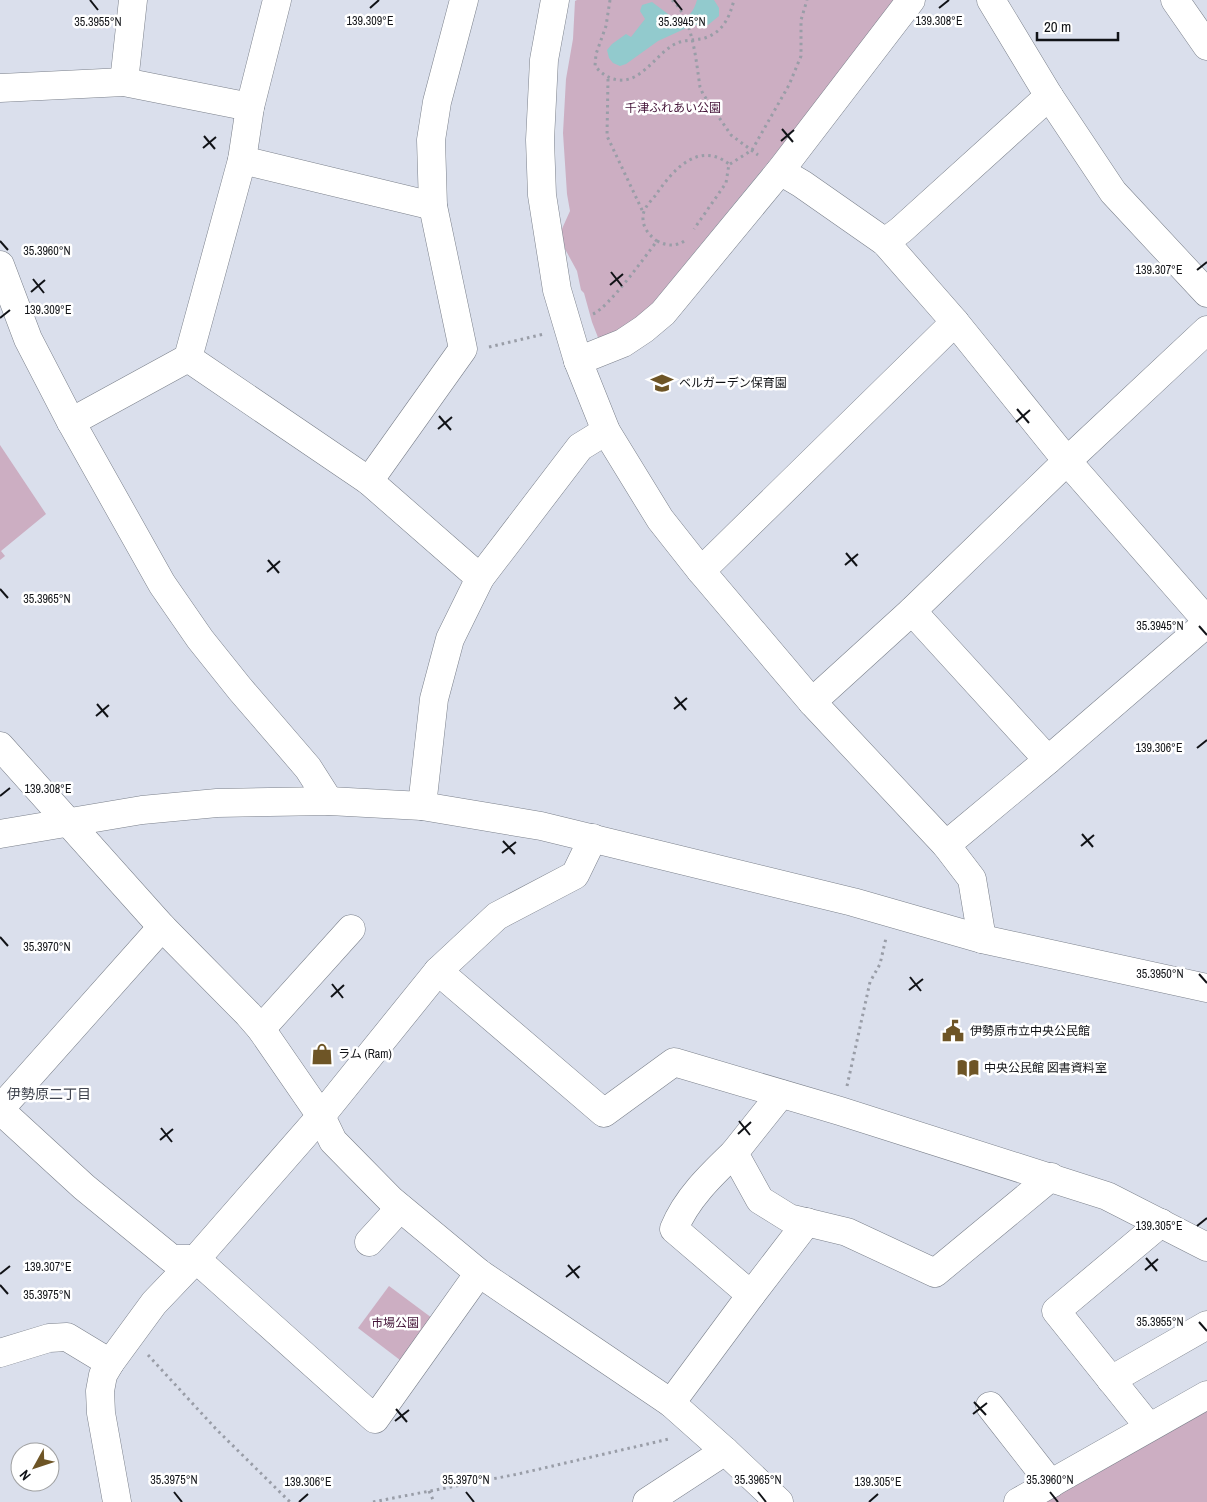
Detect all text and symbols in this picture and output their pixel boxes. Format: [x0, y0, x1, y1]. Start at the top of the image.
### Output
scale bar [1037, 10, 1118, 42]
text: 139.309°E [347, 13, 393, 29]
text: 139.308°E [916, 13, 962, 29]
text: 35.3955°N [74, 14, 122, 30]
text: 35.3945°N [658, 14, 706, 30]
text: 20 m [1044, 16, 1071, 37]
park label: 千津ふれあい公園 [625, 100, 721, 116]
text: 35.3960°N [23, 243, 71, 259]
text: 139.307°E [1136, 262, 1182, 278]
text: 139.309°E [25, 302, 71, 318]
school or university icon: ベルガーデン保育園 [649, 370, 675, 396]
place label: ベルガーデン保育園 [679, 375, 787, 391]
text: 35.3965°N [23, 591, 71, 607]
text: 35.3945°N [1136, 618, 1184, 634]
text: 139.306°E [1136, 740, 1182, 756]
text: 139.308°E [25, 781, 71, 797]
text: 35.3970°N [23, 939, 71, 955]
text: 35.3950°N [1136, 966, 1184, 982]
public building icon: 伊勢原市立中央公民館 [940, 1018, 966, 1044]
place label: 伊勢原市立中央公民館 [970, 1023, 1090, 1039]
shop icon: ラム (Ram) [309, 1041, 335, 1067]
place label: ラム (Ram) [338, 1046, 392, 1062]
library icon: 中央公民館 図書資料室 [955, 1055, 981, 1081]
place label: 中央公民館 図書資料室 [984, 1060, 1107, 1076]
district label: 伊勢原二丁目 [7, 1085, 91, 1103]
text: 139.305°E [1136, 1218, 1182, 1234]
text: 139.307°E [25, 1259, 71, 1275]
text: 35.3975°N [23, 1287, 71, 1303]
text: 35.3955°N [1136, 1314, 1184, 1330]
park label: 市場公園 [371, 1315, 419, 1331]
north arrow [10, 1442, 60, 1492]
text: N [15, 1466, 35, 1484]
text: 35.3975°N [150, 1472, 198, 1488]
text: 35.3970°N [442, 1472, 490, 1488]
text: 35.3965°N [734, 1472, 782, 1488]
text: 35.3960°N [1026, 1472, 1074, 1488]
text: 139.306°E [285, 1474, 331, 1490]
text: 139.305°E [855, 1474, 901, 1490]

